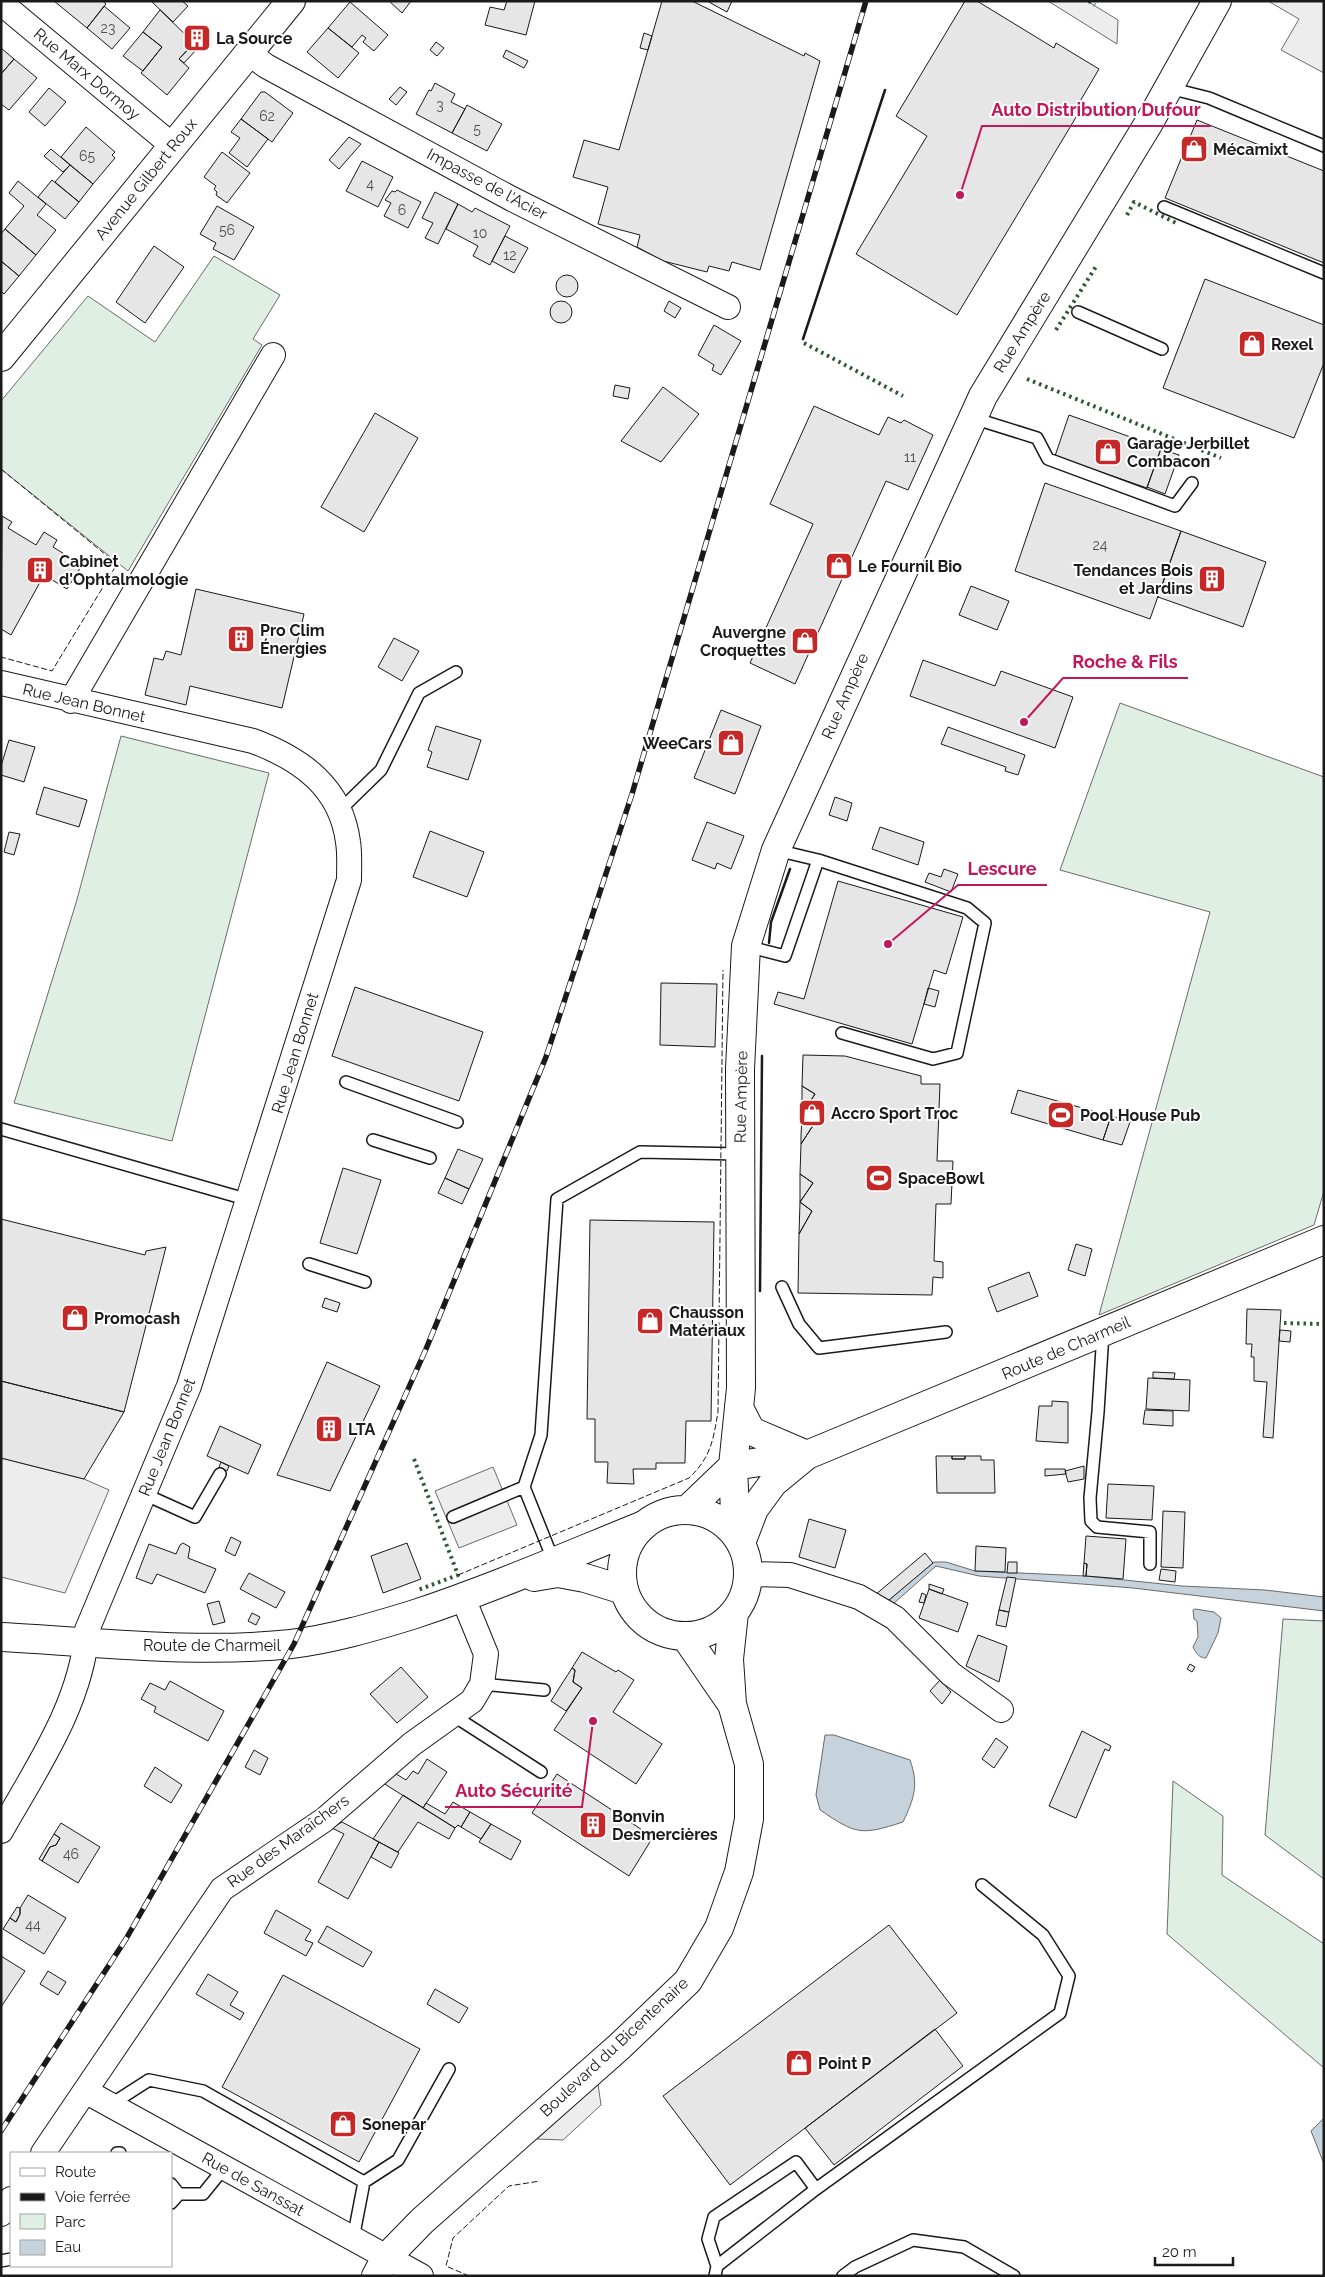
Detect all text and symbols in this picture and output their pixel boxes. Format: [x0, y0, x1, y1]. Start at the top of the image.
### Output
house number: 23 [101, 20, 115, 36]
building icon: La Source [182, 23, 212, 53]
street label: Rue Marx Dormoy [30, 24, 144, 124]
place label: La Source [216, 29, 293, 48]
callout: Auto Distribution Dufour [982, 93, 1211, 126]
house number: 3 [436, 97, 444, 113]
text: Auto Distribution Dufour [991, 99, 1201, 120]
house number: 62 [259, 108, 275, 124]
street label: Avenue Gilbert Roux [91, 114, 201, 244]
house number: 5 [473, 121, 481, 137]
shop icon: Mécamixt [1179, 134, 1209, 164]
place label: Mécamixt [1213, 140, 1288, 159]
street label: Impasse de l'Acier [424, 144, 551, 224]
house number: 65 [79, 148, 95, 164]
house number: 4 [366, 176, 374, 192]
house number: 6 [398, 202, 406, 218]
house number: 56 [219, 222, 235, 238]
house number: 10 [473, 225, 487, 241]
house number: 12 [503, 247, 517, 263]
street label: Rue Ampère [989, 288, 1055, 376]
shop icon: Rexel [1237, 329, 1267, 359]
place label: Rexel [1271, 335, 1314, 354]
place label: Garage Jerbillet Combacon [1127, 434, 1250, 471]
shop icon: Garage Jerbillet Combacon [1093, 437, 1123, 467]
house number: 11 [904, 449, 916, 465]
house number: 24 [1093, 537, 1108, 553]
shop icon: Le Fournil Bio [824, 551, 854, 581]
place label: Cabinet d'Ophtalmologie [59, 552, 189, 589]
building icon: Cabinet d'Ophtalmologie [25, 555, 55, 585]
place label: Le Fournil Bio [858, 557, 962, 576]
place label: Tendances Bois et Jardins [1073, 561, 1193, 598]
building icon: Tendances Bois et Jardins [1197, 564, 1227, 594]
place label: Pro Clim Énergies [260, 621, 327, 658]
place label: Auvergne Croquettes [700, 623, 786, 660]
building icon: Pro Clim Énergies [226, 624, 256, 654]
shop icon: Auvergne Croquettes [790, 626, 820, 656]
callout: Roche & Fils [1063, 645, 1188, 678]
street label: Rue Ampère [818, 650, 872, 742]
text: Roche & Fils [1072, 651, 1178, 672]
street label: Rue Jean Bonnet [21, 680, 148, 727]
shop icon: WeeCars [716, 728, 746, 758]
place label: WeeCars [643, 734, 712, 753]
callout: Lescure [958, 852, 1047, 885]
text: Lescure [967, 858, 1037, 879]
street label: Rue Jean Bonnet [268, 990, 323, 1116]
street label: Rue Ampère [731, 1051, 751, 1143]
shop icon: Accro Sport Troc [797, 1098, 827, 1128]
sports icon: Pool House Pub [1046, 1100, 1076, 1130]
place label: Accro Sport Troc [831, 1104, 958, 1123]
place label: Pool House Pub [1080, 1106, 1200, 1125]
sports icon: SpaceBowl [864, 1163, 894, 1193]
place label: SpaceBowl [898, 1169, 985, 1188]
shop icon: Promocash [60, 1303, 90, 1333]
place label: Chausson Matériaux [669, 1303, 746, 1340]
shop icon: Chausson Matériaux [635, 1306, 665, 1336]
place label: Promocash [94, 1309, 180, 1328]
street label: Route de Charmeil [999, 1312, 1134, 1384]
street label: Rue Jean Bonnet [135, 1375, 200, 1499]
building icon: LTA [314, 1414, 344, 1444]
place label: LTA [348, 1420, 376, 1439]
street label: Route de Charmeil [143, 1636, 282, 1655]
callout: Auto Sécurité [445, 1774, 582, 1807]
text: Auto Sécurité [455, 1780, 573, 1801]
street label: Rue des Maraîchers [223, 1790, 353, 1892]
place label: Bonvin Desmercières [612, 1807, 718, 1844]
building icon: Bonvin Desmercières [578, 1810, 608, 1840]
house number: 46 [63, 1846, 79, 1862]
house number: 44 [25, 1917, 41, 1933]
street label: Boulevard du Bicentenaire [536, 1973, 692, 2121]
shop icon: Point P [784, 2048, 814, 2078]
place label: Point P [818, 2054, 871, 2073]
shop icon: Sonepar [328, 2109, 358, 2139]
place label: Sonepar [362, 2115, 426, 2134]
street label: Rue de Sanssat [199, 2148, 308, 2220]
legend [10, 2152, 172, 2267]
text: Route [55, 2163, 96, 2181]
text: Voie ferrée [55, 2188, 131, 2206]
text: Parc [55, 2213, 86, 2231]
scale bar [1155, 2234, 1232, 2266]
text: Eau [55, 2238, 81, 2256]
text: 20 m [1162, 2243, 1197, 2261]

